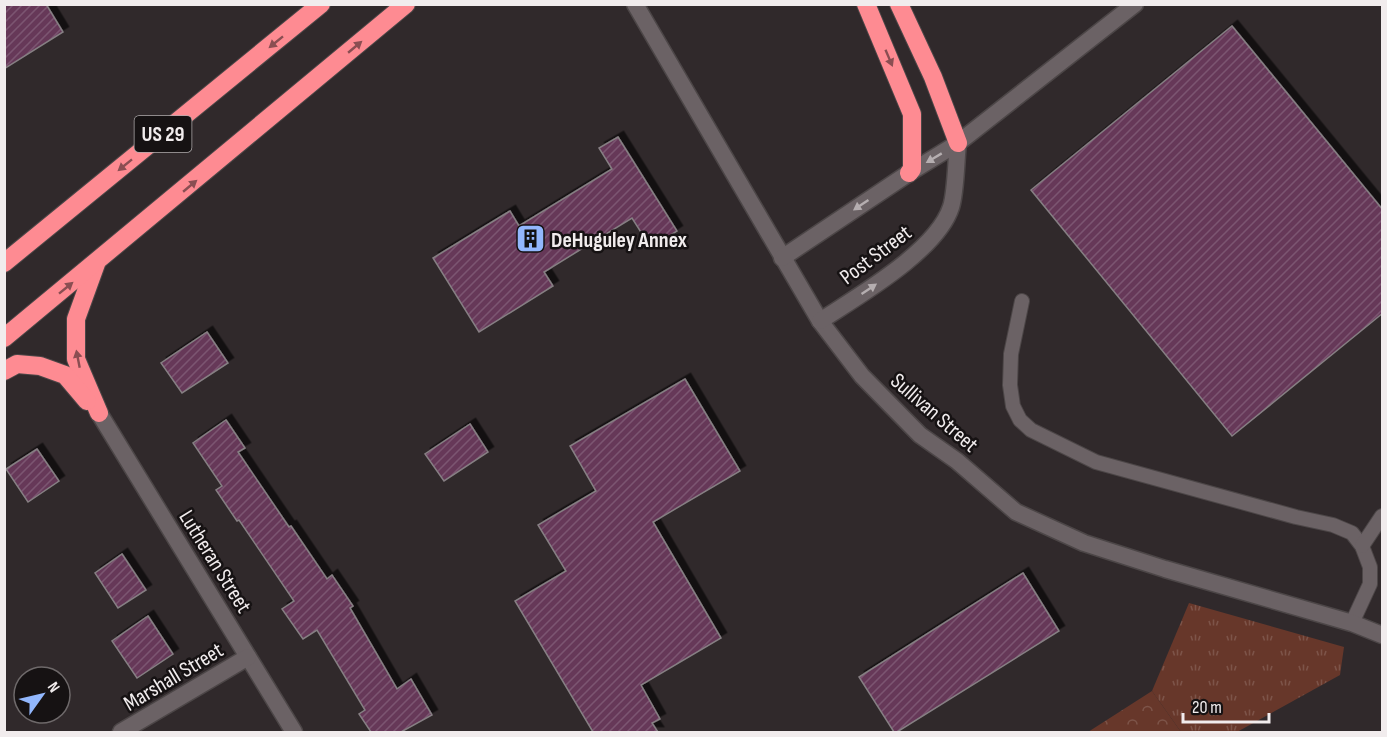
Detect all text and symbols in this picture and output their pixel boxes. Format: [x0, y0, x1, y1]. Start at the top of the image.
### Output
one-way arrow [268, 35, 283, 47]
one-way arrow [347, 41, 362, 54]
one-way arrow [884, 50, 894, 68]
road number: US 29 [134, 116, 192, 152]
one-way arrow [926, 152, 942, 163]
one-way arrow [118, 158, 133, 171]
one-way arrow [182, 179, 198, 192]
one-way arrow [853, 199, 869, 210]
street label: Post Street [835, 219, 917, 291]
building icon: DeHuguley Annex [514, 223, 546, 255]
place label: DeHuguley Annex [551, 227, 687, 254]
one-way arrow [58, 282, 74, 295]
one-way arrow [860, 283, 877, 294]
one-way arrow [73, 349, 82, 368]
street label: Sullivan Street [885, 368, 984, 459]
street label: Lutheran Street [173, 505, 257, 618]
street label: Marshall Street [119, 637, 229, 718]
north arrow [12, 665, 72, 725]
text: N [43, 679, 63, 696]
scale bar [1183, 686, 1268, 724]
text: 20 m [1192, 697, 1222, 718]

